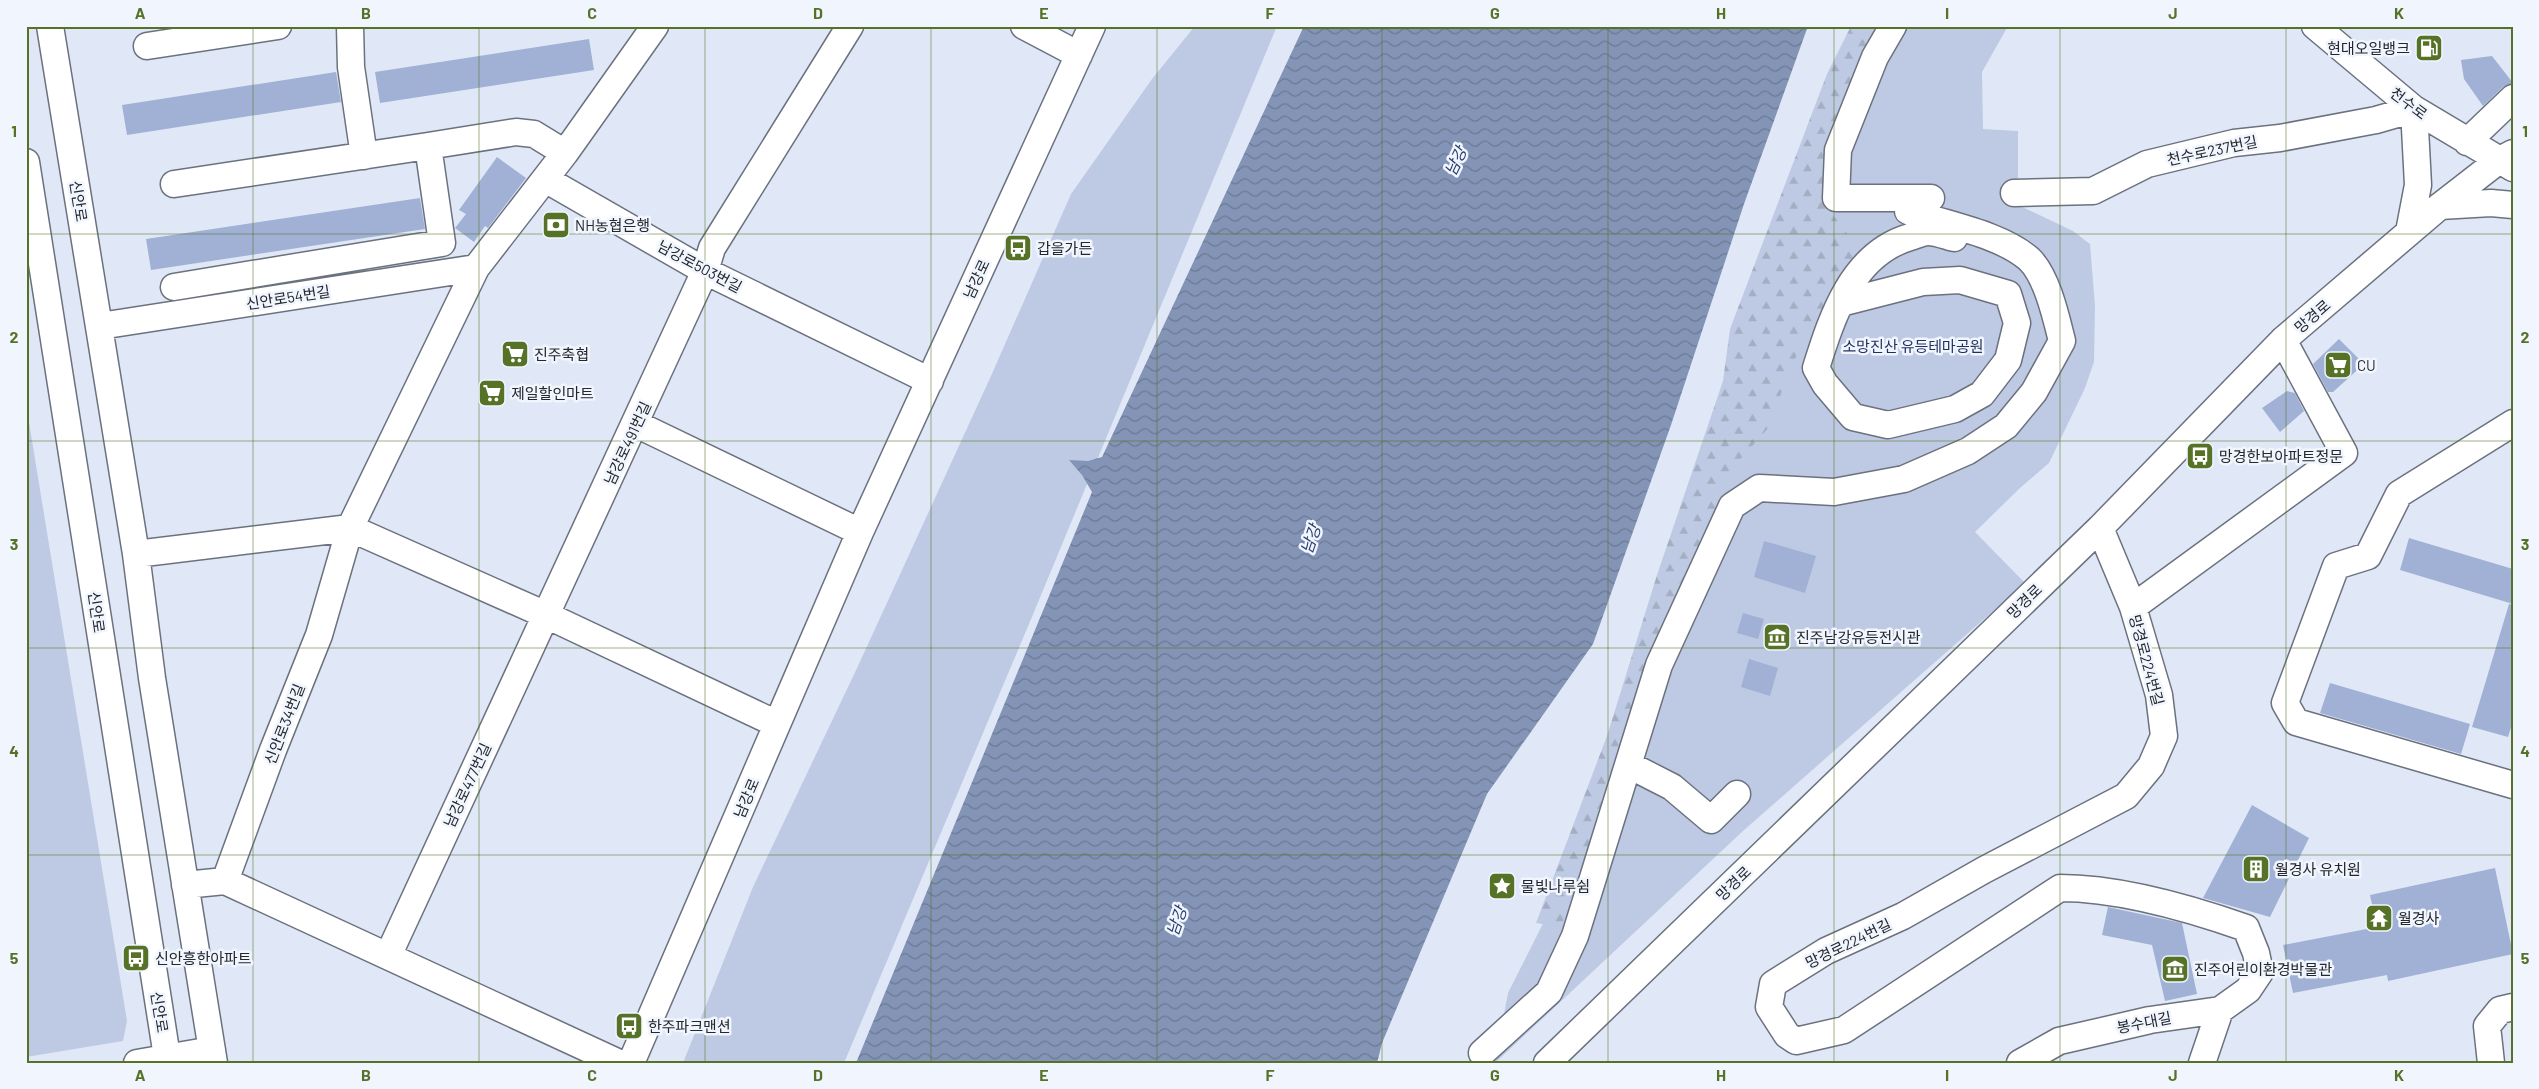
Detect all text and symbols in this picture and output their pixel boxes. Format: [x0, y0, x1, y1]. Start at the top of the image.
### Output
text: A [135, 3, 146, 22]
text: B [361, 3, 371, 22]
text: C [587, 3, 597, 22]
text: D [813, 3, 823, 22]
text: E [1039, 3, 1049, 22]
text: F [1266, 3, 1275, 22]
text: G [1490, 3, 1500, 22]
text: H [1716, 3, 1726, 22]
text: I [1945, 3, 1949, 22]
text: J [2168, 3, 2178, 22]
text: K [2394, 3, 2404, 22]
fuel station icon: 현대오일뱅크 [2414, 33, 2444, 63]
place label: 현대오일뱅크 [2327, 39, 2410, 57]
street label: 천수로 [2387, 83, 2431, 123]
text: 1 [11, 121, 17, 140]
text: 1 [2522, 121, 2528, 140]
street label: 천수로237번길 [2165, 132, 2259, 168]
water label: 남강 [1440, 142, 1471, 178]
street label: 신안로 [67, 179, 91, 223]
bank icon: NH농협은행 [541, 210, 571, 240]
place label: NH농협은행 [575, 216, 650, 234]
bus stop icon: 갑을가든 [1003, 233, 1033, 263]
street label: 남강로503번길 [655, 236, 745, 296]
place label: 갑을가든 [1037, 239, 1092, 257]
street label: 남강로 [959, 256, 993, 302]
street label: 신안로54번길 [245, 281, 331, 313]
street label: 망경로 [2290, 296, 2334, 336]
text: 2 [10, 327, 19, 346]
text: 2 [2521, 327, 2530, 346]
park label: 소망진산 유등테마공원 [1842, 337, 1984, 355]
supermarket icon: 진주축협 [500, 339, 530, 369]
place label: 진주축협 [534, 345, 589, 363]
supermarket icon: CU [2323, 350, 2353, 380]
place label: CU [2357, 356, 2376, 374]
supermarket icon: 제일할인마트 [477, 378, 507, 408]
place label: 제일할인마트 [511, 384, 594, 402]
street label: 남강로491번길 [600, 398, 654, 488]
bus stop icon: 망경한보아파트정문 [2185, 441, 2215, 471]
place label: 망경한보아파트정문 [2219, 447, 2343, 465]
water label: 남강 [1296, 520, 1325, 556]
text: 3 [10, 534, 18, 553]
text: 3 [2521, 534, 2529, 553]
street label: 망경로 [2003, 580, 2045, 622]
street label: 신안로 [85, 590, 109, 634]
street label: 망경로224번길 [2126, 613, 2168, 707]
museum icon: 진주남강유등전시관 [1762, 622, 1792, 652]
place label: 진주남강유등전시관 [1796, 628, 1920, 646]
street label: 신안로34번길 [260, 681, 308, 767]
street label: 남강로477번길 [440, 740, 494, 830]
text: 4 [9, 741, 19, 760]
text: 4 [2520, 741, 2530, 760]
street label: 남강로 [730, 775, 762, 821]
building icon: 월경사 유치원 [2241, 854, 2271, 884]
place label: 월경사 유치원 [2275, 860, 2361, 878]
street label: 망경로 [1712, 862, 1754, 904]
place icon: 물빛나루쉼 [1487, 871, 1517, 901]
place label: 물빛나루쉼 [1521, 877, 1590, 895]
water label: 남강 [1162, 902, 1191, 938]
temple icon: 월경사 [2364, 903, 2394, 933]
place label: 월경사 [2398, 909, 2440, 927]
street label: 망경로224번길 [1802, 914, 1894, 972]
bus stop icon: 신안흥한아파트 [121, 943, 151, 973]
text: 5 [10, 948, 19, 967]
text: 5 [2521, 948, 2530, 967]
place label: 신안흥한아파트 [155, 949, 252, 967]
museum icon: 진주어린이환경박물관 [2160, 954, 2190, 984]
place label: 진주어린이환경박물관 [2194, 960, 2332, 978]
street label: 신안로 [148, 990, 172, 1034]
street label: 봉수대길 [2115, 1008, 2173, 1036]
bus stop icon: 한주파크맨션 [614, 1011, 644, 1041]
place label: 한주파크맨션 [648, 1017, 731, 1035]
text: A [135, 1065, 146, 1084]
text: B [361, 1065, 371, 1084]
text: C [587, 1065, 597, 1084]
text: D [813, 1065, 823, 1084]
text: E [1039, 1065, 1049, 1084]
text: F [1266, 1065, 1275, 1084]
text: G [1490, 1065, 1500, 1084]
text: H [1716, 1065, 1726, 1084]
text: I [1945, 1065, 1949, 1084]
text: J [2168, 1065, 2178, 1084]
text: K [2394, 1065, 2404, 1084]

